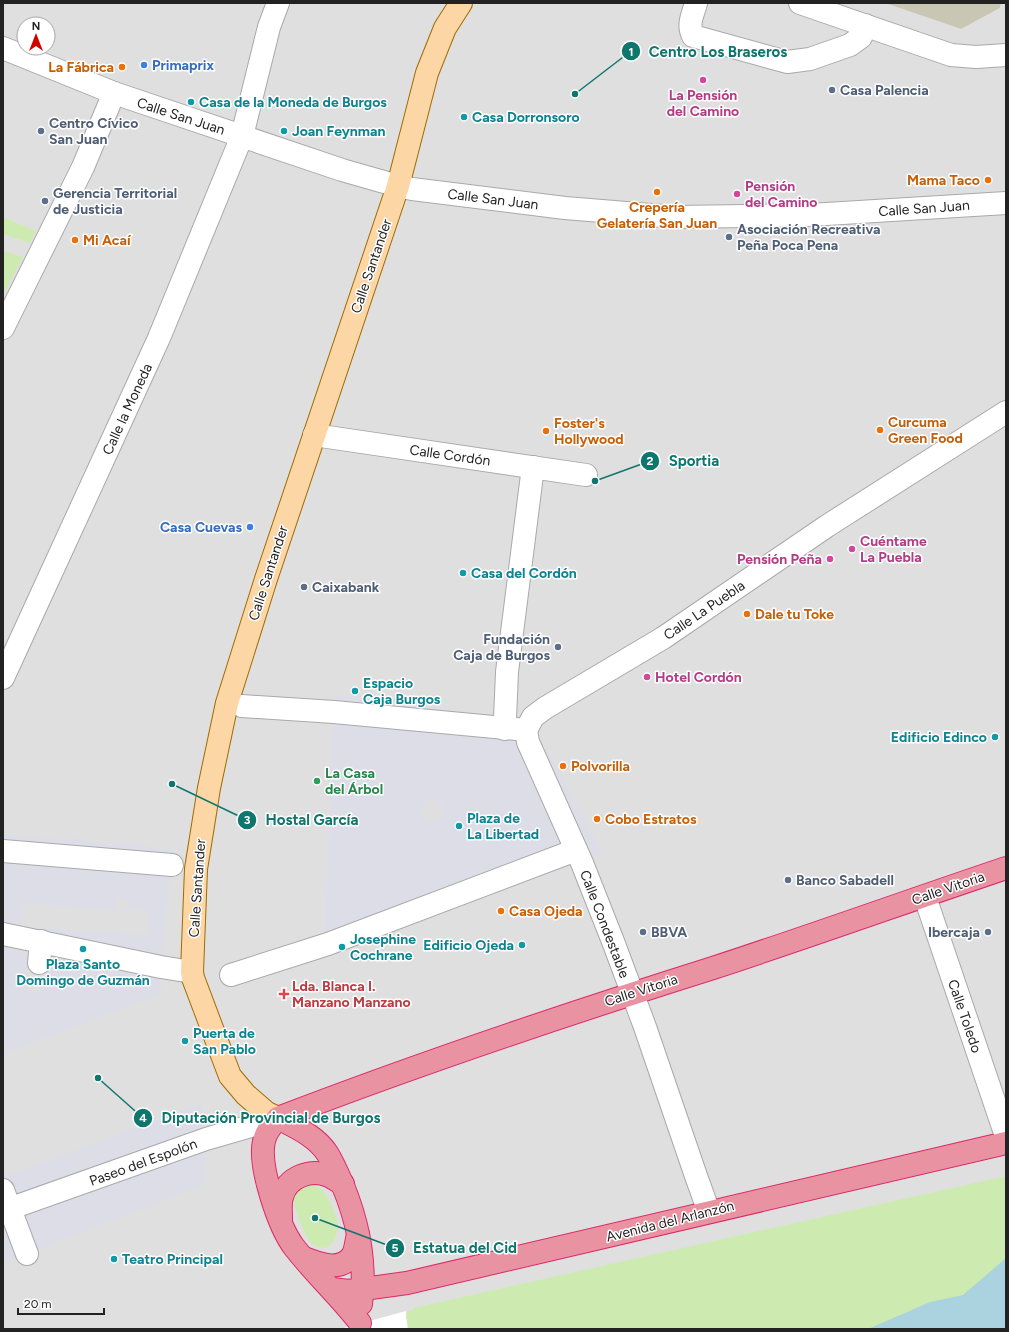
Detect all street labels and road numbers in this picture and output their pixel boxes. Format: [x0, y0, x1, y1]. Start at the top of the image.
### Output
street label: Calle San Juan [135, 94, 227, 139]
street label: Calle San Juan [447, 185, 540, 214]
street label: Calle San Juan [878, 197, 970, 220]
street label: Calle Santander [347, 216, 396, 316]
street label: Calle la Moneda [99, 361, 156, 458]
street label: Calle Cordón [408, 441, 492, 470]
street label: Calle Santander [245, 523, 292, 623]
street label: Calle La Puebla [660, 577, 748, 644]
street label: Calle Santander [186, 838, 209, 938]
street label: Calle Condestable [576, 868, 633, 981]
street label: Calle Vitoria [909, 868, 987, 909]
street label: Calle Vitoria [602, 971, 680, 1010]
street label: Calle Toledo [944, 977, 985, 1055]
street label: Paseo del Espolón [87, 1135, 200, 1190]
street label: Avenida del Arlanzón [604, 1197, 736, 1246]

